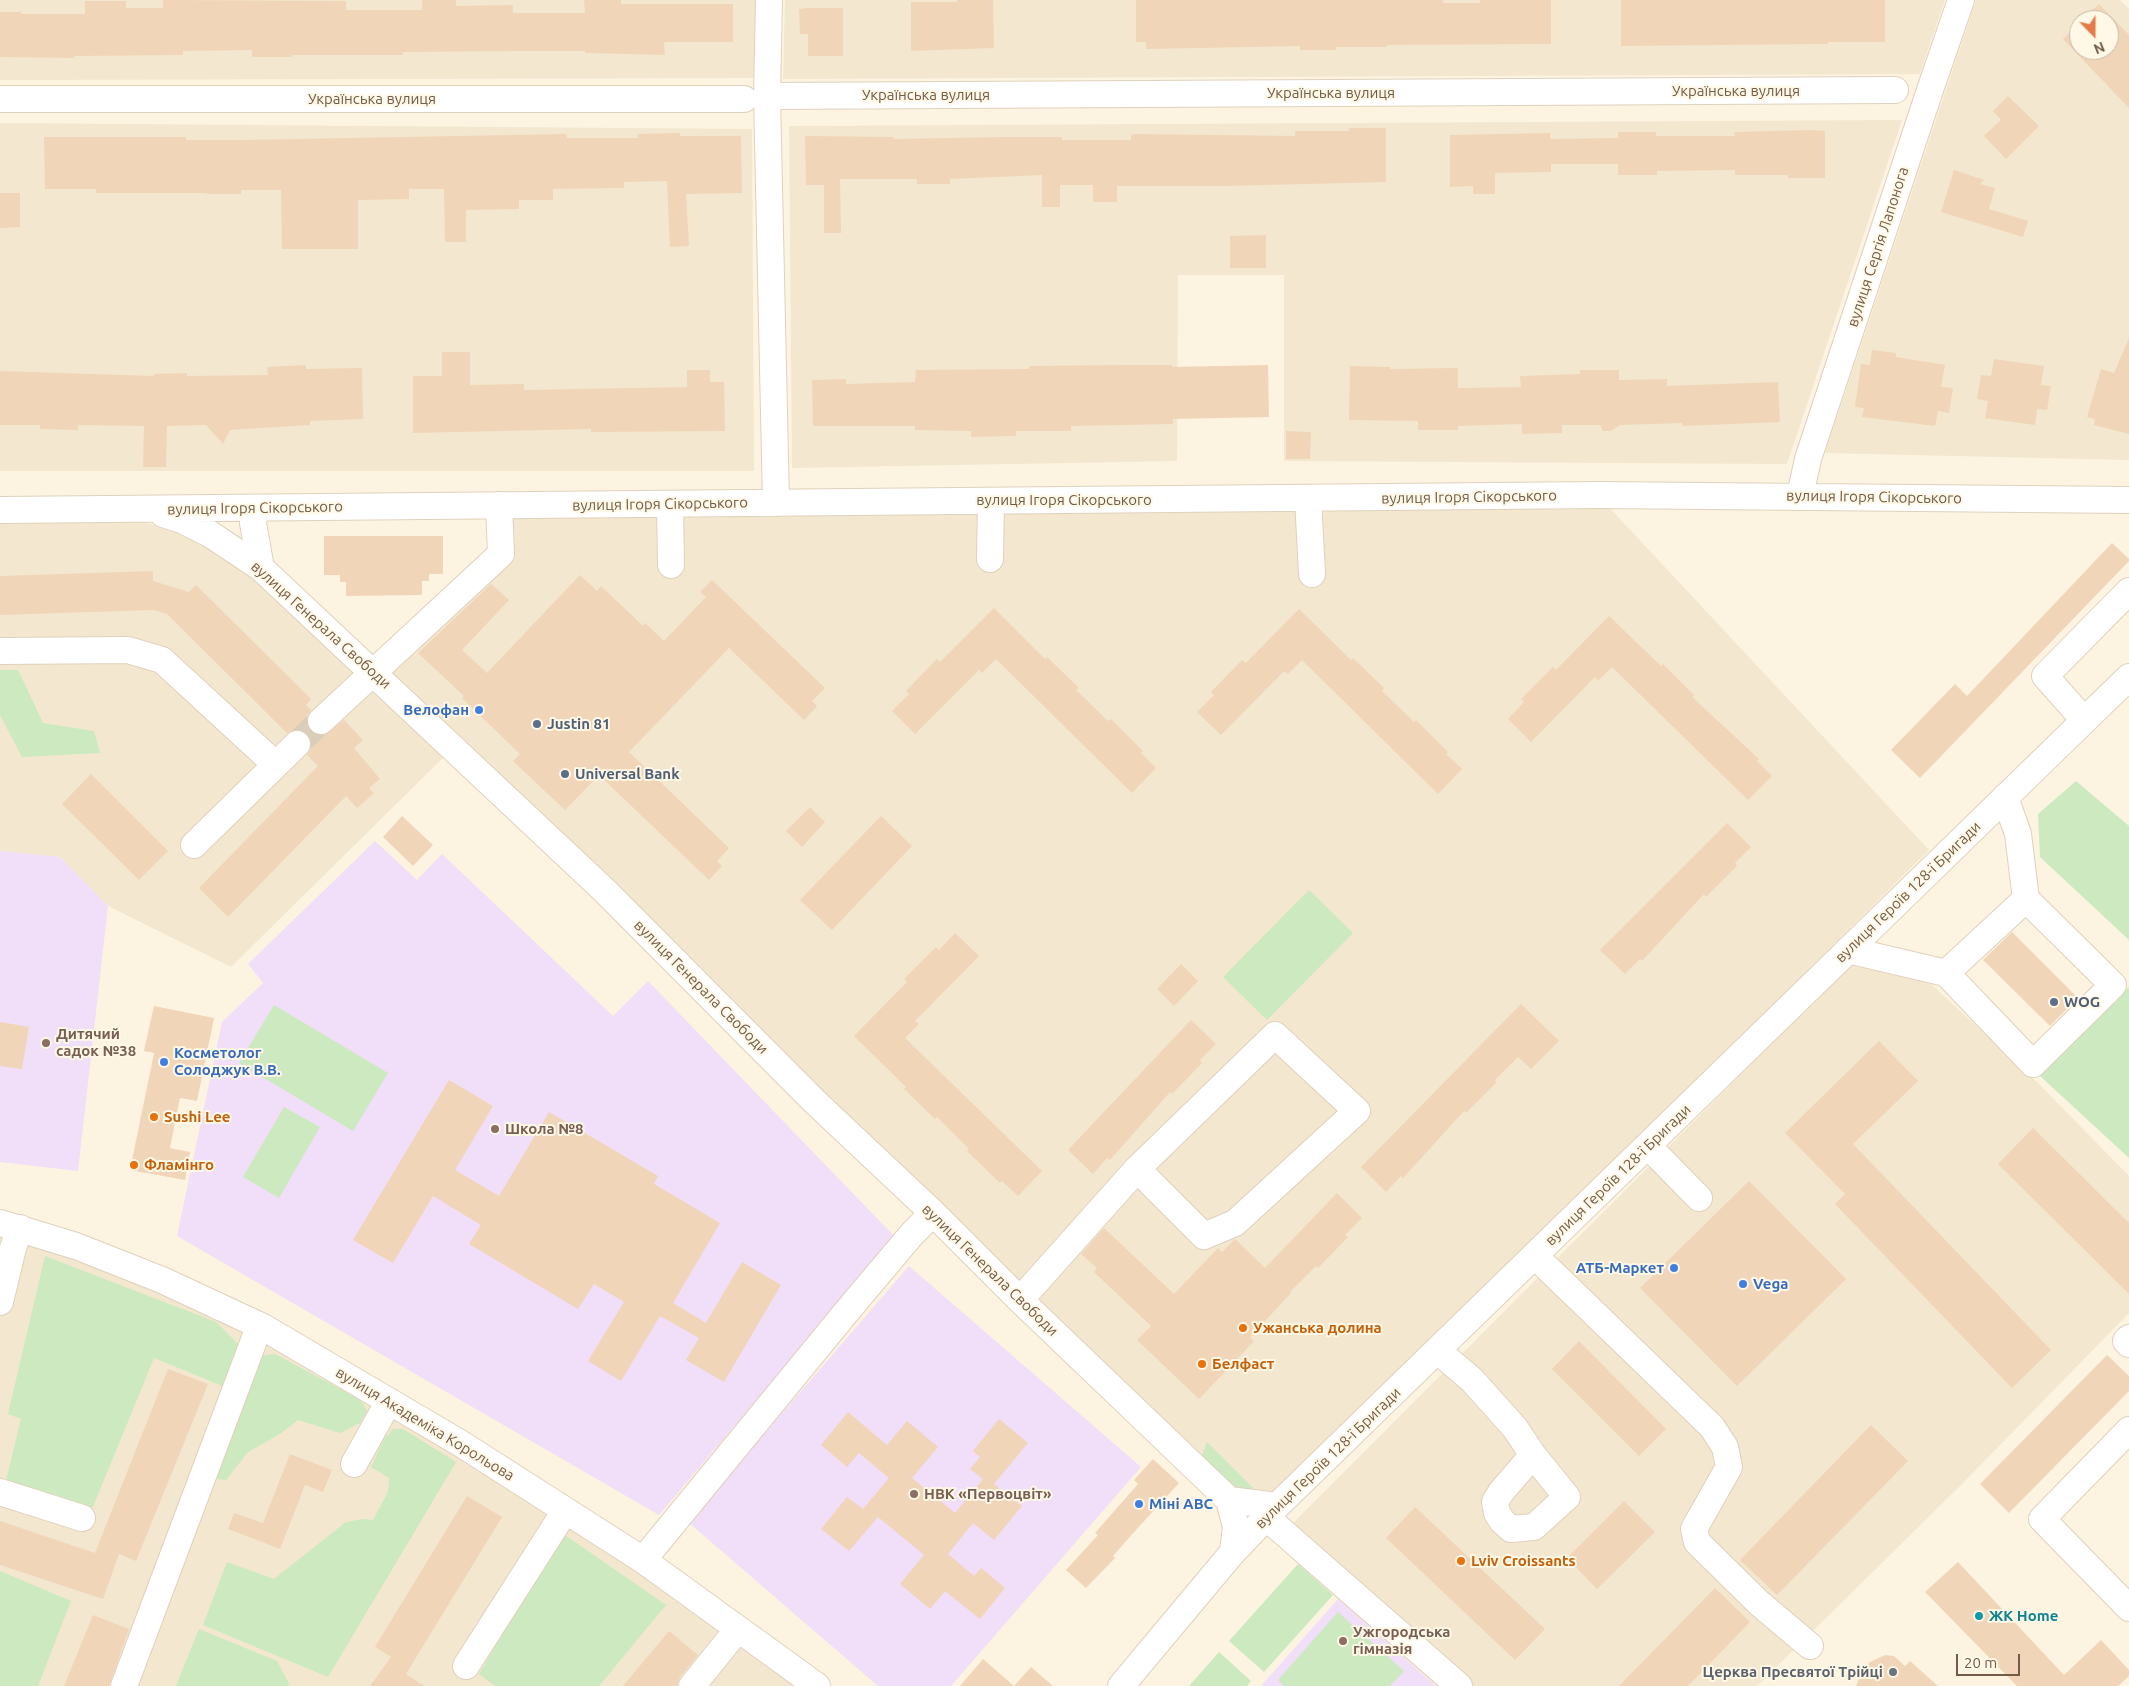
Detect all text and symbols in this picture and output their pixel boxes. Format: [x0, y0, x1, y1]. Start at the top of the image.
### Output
north arrow [2069, 10, 2119, 60]
text: N [2091, 39, 2107, 57]
street label: Українська вулиця [1672, 82, 1800, 100]
street label: Українська вулиця [1267, 84, 1395, 102]
street label: Українська вулиця [862, 86, 990, 104]
street label: Українська вулиця [308, 90, 436, 108]
street label: вулиця Сергія Лапонога [1844, 165, 1912, 329]
street label: вулиця Ігоря Сікорського [1381, 486, 1557, 508]
street label: вулиця Ігоря Сікорського [1786, 486, 1962, 508]
street label: вулиця Ігоря Сікорського [976, 491, 1152, 509]
street label: вулиця Ігоря Сікорського [572, 493, 748, 515]
street label: вулиця Ігоря Сікорського [167, 497, 343, 519]
street label: вулиця Генерала Свободи [247, 557, 395, 693]
place label: Велофан [403, 701, 469, 719]
marker: Велофан [473, 704, 485, 716]
place label: Justin 81 [547, 715, 611, 733]
marker: Justin 81 [531, 718, 543, 730]
place label: Universal Bank [575, 765, 680, 783]
marker: Universal Bank [559, 768, 571, 780]
street label: вулиця Героїв 128-ї Бригади [1831, 818, 1985, 966]
street label: вулиця Генерала Свободи [630, 916, 772, 1058]
place label: WOG [2064, 993, 2100, 1011]
marker: WOG [2048, 996, 2060, 1008]
place label: Дитячий садок №38 [56, 1025, 136, 1060]
marker: Дитячий садок №38 [40, 1037, 52, 1049]
place label: Косметолог Солоджук В.В. [174, 1044, 281, 1079]
marker: Косметолог Солоджук В.В. [158, 1056, 170, 1068]
street label: вулиця Героїв 128-ї Бригади [1541, 1101, 1695, 1249]
place label: Sushi Lee [164, 1108, 230, 1126]
marker: Sushi Lee [148, 1111, 160, 1123]
place label: Школа №8 [505, 1120, 583, 1138]
marker: Школа №8 [489, 1123, 501, 1135]
place label: Фламінго [144, 1156, 214, 1174]
marker: Фламінго [128, 1159, 140, 1171]
street label: вулиця Генерала Свободи [918, 1200, 1062, 1340]
place label: АТБ-Маркет [1576, 1259, 1664, 1277]
marker: АТБ-Маркет [1668, 1262, 1680, 1274]
place label: Vega [1753, 1275, 1788, 1293]
marker: Vega [1737, 1278, 1749, 1290]
place label: Ужанська долина [1253, 1319, 1382, 1337]
marker: Ужанська долина [1237, 1322, 1249, 1334]
place label: Белфаст [1212, 1355, 1274, 1373]
marker: Белфаст [1196, 1358, 1208, 1370]
street label: вулиця Академіка Корольова [332, 1363, 518, 1485]
street label: вулиця Героїв 128-ї Бригади [1251, 1384, 1405, 1532]
place label: НВК «Первоцвіт» [924, 1485, 1051, 1503]
marker: НВК «Первоцвіт» [908, 1488, 920, 1500]
place label: Міні ABC [1149, 1495, 1213, 1513]
marker: Міні ABC [1133, 1498, 1145, 1510]
place label: Lviv Croissants [1471, 1552, 1576, 1570]
marker: Lviv Croissants [1455, 1555, 1467, 1567]
place label: ЖК Home [1989, 1607, 2058, 1625]
marker: ЖК Home [1973, 1610, 1985, 1622]
place label: Ужгородська гімназія [1353, 1623, 1450, 1658]
marker: Ужгородська гімназія [1337, 1635, 1349, 1647]
scale bar [1959, 1644, 2023, 1676]
text: 20 m [1964, 1654, 1997, 1671]
place label: Церква Пресвятої Трійці [1703, 1663, 1883, 1681]
marker: Церква Пресвятої Трійці [1887, 1666, 1899, 1678]

